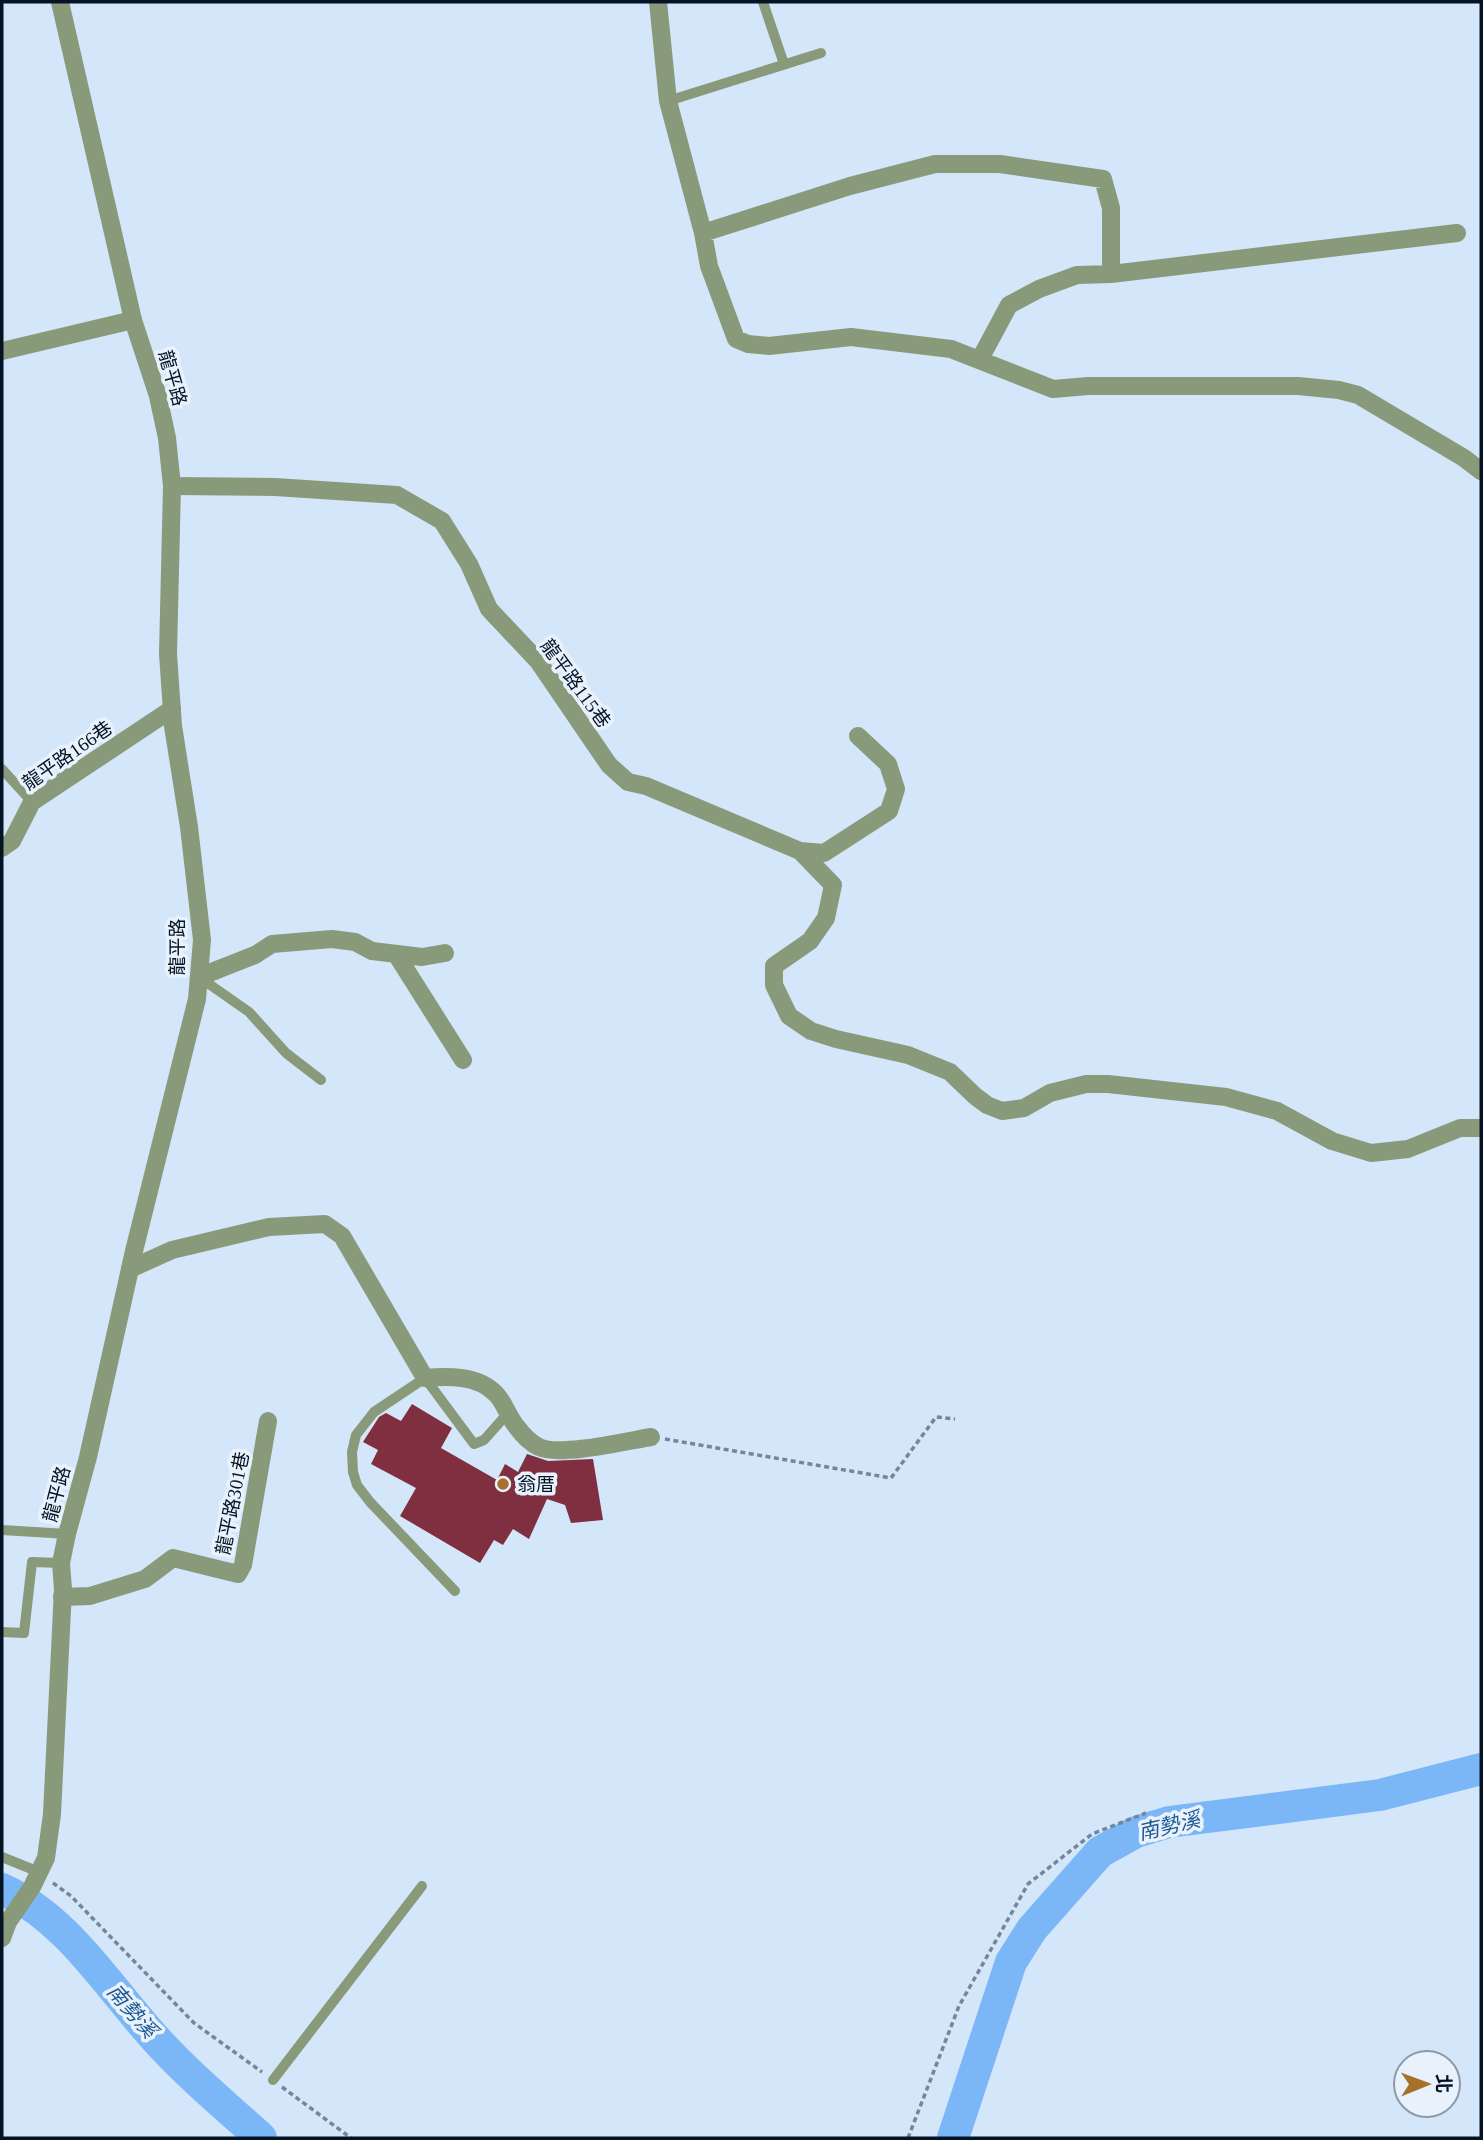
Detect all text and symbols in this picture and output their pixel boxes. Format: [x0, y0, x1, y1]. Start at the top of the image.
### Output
street label: 龍平路 [155, 348, 190, 408]
street label: 龍平路115巷 [537, 635, 615, 731]
street label: 龍平路166巷 [18, 717, 116, 794]
street label: 龍平路 [167, 918, 188, 976]
street label: 龍平路301巷 [212, 1450, 253, 1556]
street label: 龍平路 [39, 1464, 74, 1524]
place label: 翁厝 [517, 1474, 555, 1495]
marker: 翁厝 [495, 1476, 511, 1492]
water label: 南勢溪 [1136, 1807, 1205, 1845]
water label: 南勢溪 [102, 1979, 164, 2045]
north arrow [1392, 2049, 1462, 2119]
text: 北 [1433, 2074, 1454, 2093]

